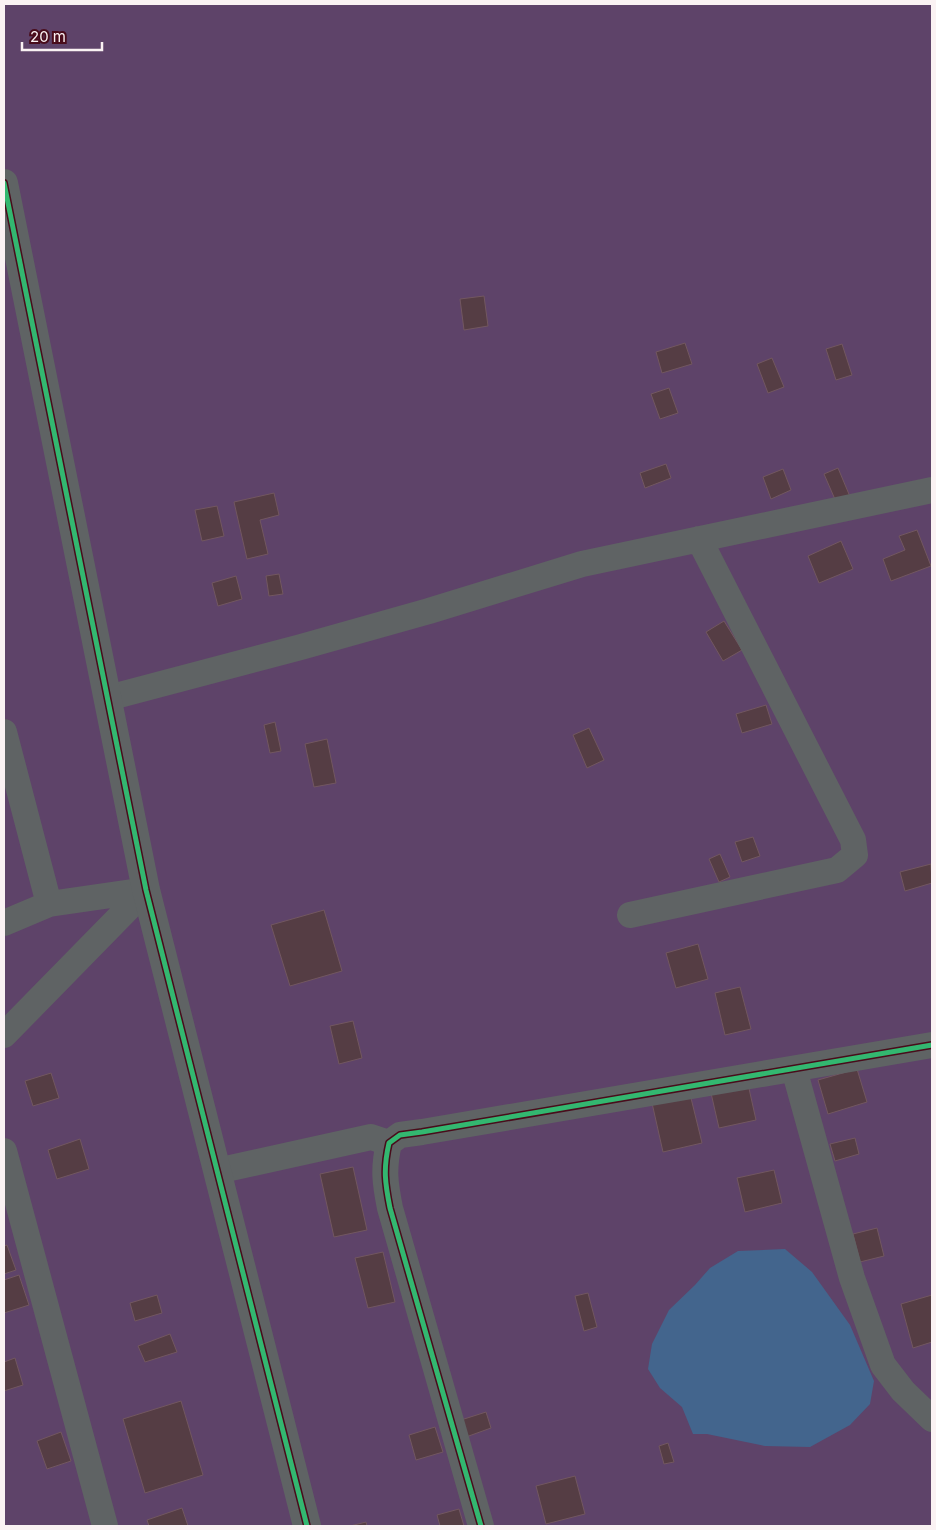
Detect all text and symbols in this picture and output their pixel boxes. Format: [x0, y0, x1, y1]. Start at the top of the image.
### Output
scale bar [22, 20, 102, 52]
text: 20 m [30, 27, 66, 46]

